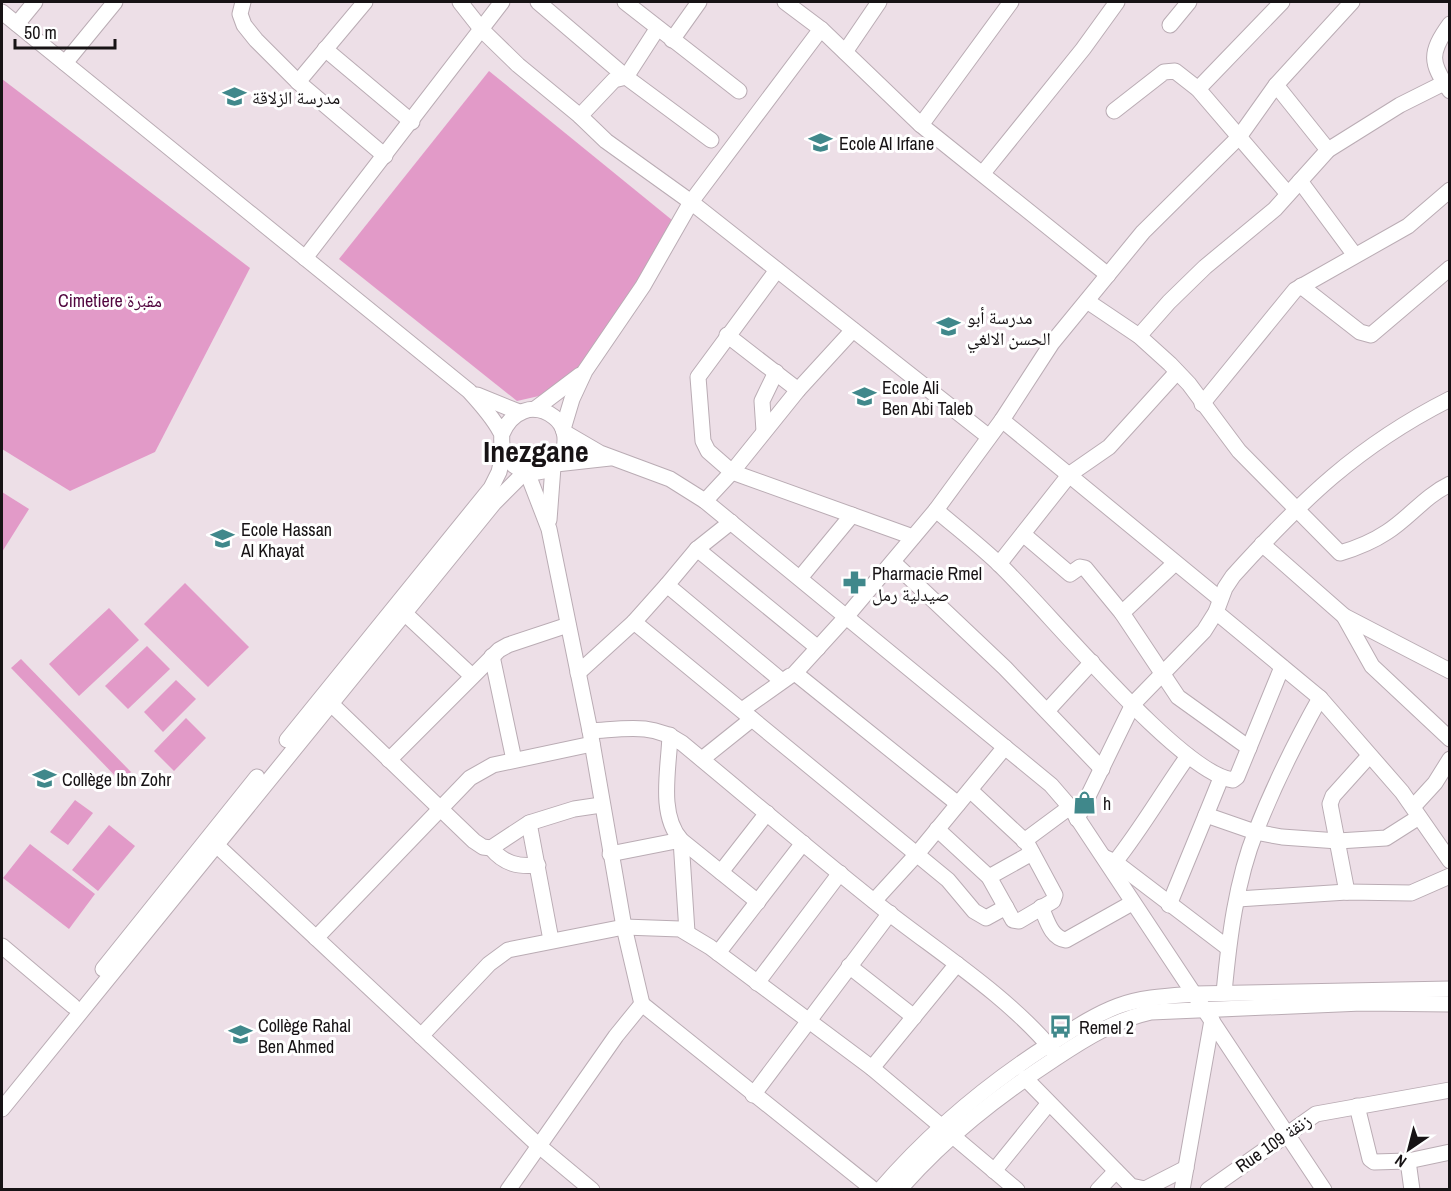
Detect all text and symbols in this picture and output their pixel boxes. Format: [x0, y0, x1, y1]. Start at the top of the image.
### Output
scale bar [15, 12, 116, 50]
text: 50 m [24, 20, 57, 45]
school or university icon: مدرسة الزلاقة [221, 84, 247, 110]
place label: مدرسة الزلاقة [252, 85, 340, 110]
school or university icon: Ecole Al Irfane [808, 130, 834, 156]
place label: Ecole Al Irfane [839, 131, 934, 156]
park label: Cimetiere مقبرة [58, 288, 162, 313]
place label: مدرسة أبو الحسن الالغي [967, 305, 1051, 353]
school or university icon: مدرسة أبو الحسن الالغي [936, 314, 962, 340]
place label: Ecole Ali Ben Abi Taleb [882, 375, 973, 421]
school or university icon: Ecole Ali Ben Abi Taleb [851, 384, 877, 410]
district label: Inezgane [483, 431, 589, 471]
place label: Ecole Hassan Al Khayat [240, 517, 332, 563]
school or university icon: Ecole Hassan Al Khayat [210, 526, 236, 552]
place label: Pharmacie Rmel صيدلية رمل [872, 561, 982, 607]
pharmacy icon: Pharmacie Rmel صيدلية رمل [841, 570, 867, 596]
school or university icon: Collège Ibn Zohr [31, 766, 57, 792]
place label: Collège Ibn Zohr [62, 767, 171, 792]
shop icon: h [1072, 790, 1098, 816]
place label: h [1103, 791, 1111, 816]
place label: Collège Rahal Ben Ahmed [258, 1013, 351, 1059]
bus stop icon: Remel 2 [1048, 1014, 1074, 1040]
place label: Remel 2 [1079, 1015, 1134, 1040]
school or university icon: Collège Rahal Ben Ahmed [227, 1022, 253, 1048]
street label: Rue 109 زنقة [1230, 1108, 1316, 1178]
north arrow [1379, 1119, 1439, 1179]
text: N [1390, 1150, 1411, 1173]

